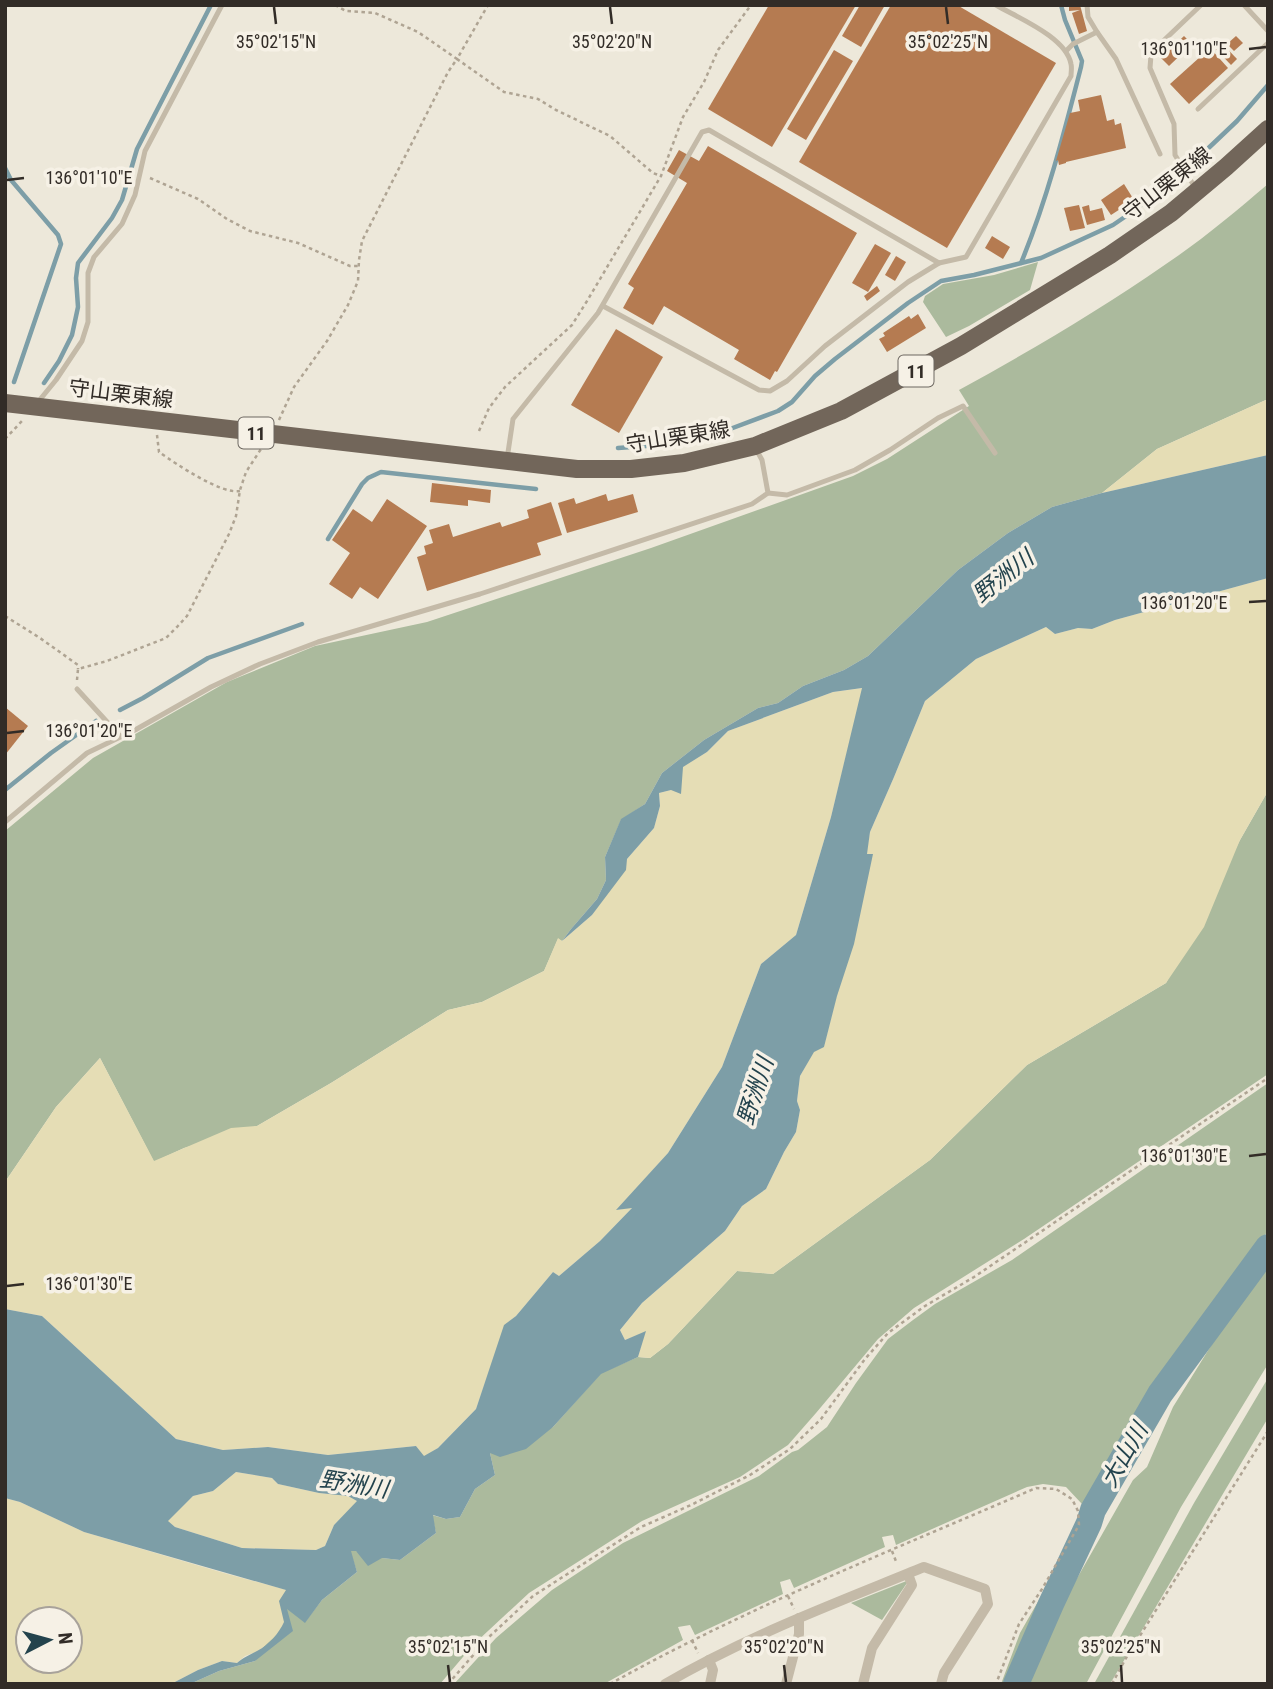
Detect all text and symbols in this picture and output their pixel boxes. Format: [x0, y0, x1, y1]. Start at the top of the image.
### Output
text: 35°02'15"N [236, 31, 316, 52]
text: 35°02'20"N [572, 31, 652, 52]
text: 35°02'25"N [908, 31, 988, 52]
text: 136°01'10"E [1141, 38, 1227, 59]
street label: 守山栗東線 [1118, 142, 1216, 226]
text: 136°01'10"E [46, 167, 132, 188]
road number: 11 [898, 356, 934, 386]
street label: 守山栗東線 [67, 376, 175, 412]
street label: 守山栗東線 [624, 417, 732, 457]
road number: 11 [238, 418, 274, 448]
water label: 野洲川 [968, 543, 1041, 608]
text: 136°01'20"E [1141, 592, 1227, 613]
text: 136°01'20"E [46, 720, 132, 741]
water label: 野洲川 [732, 1051, 780, 1128]
text: 136°01'30"E [1141, 1145, 1227, 1166]
text: 136°01'30"E [46, 1273, 132, 1294]
water label: 大山川 [1095, 1416, 1155, 1492]
water label: 野洲川 [318, 1466, 393, 1504]
north arrow [14, 1605, 84, 1675]
text: N [53, 1631, 77, 1645]
text: 35°02'15"N [408, 1636, 488, 1657]
text: 35°02'20"N [744, 1636, 824, 1657]
text: 35°02'25"N [1081, 1636, 1161, 1657]

